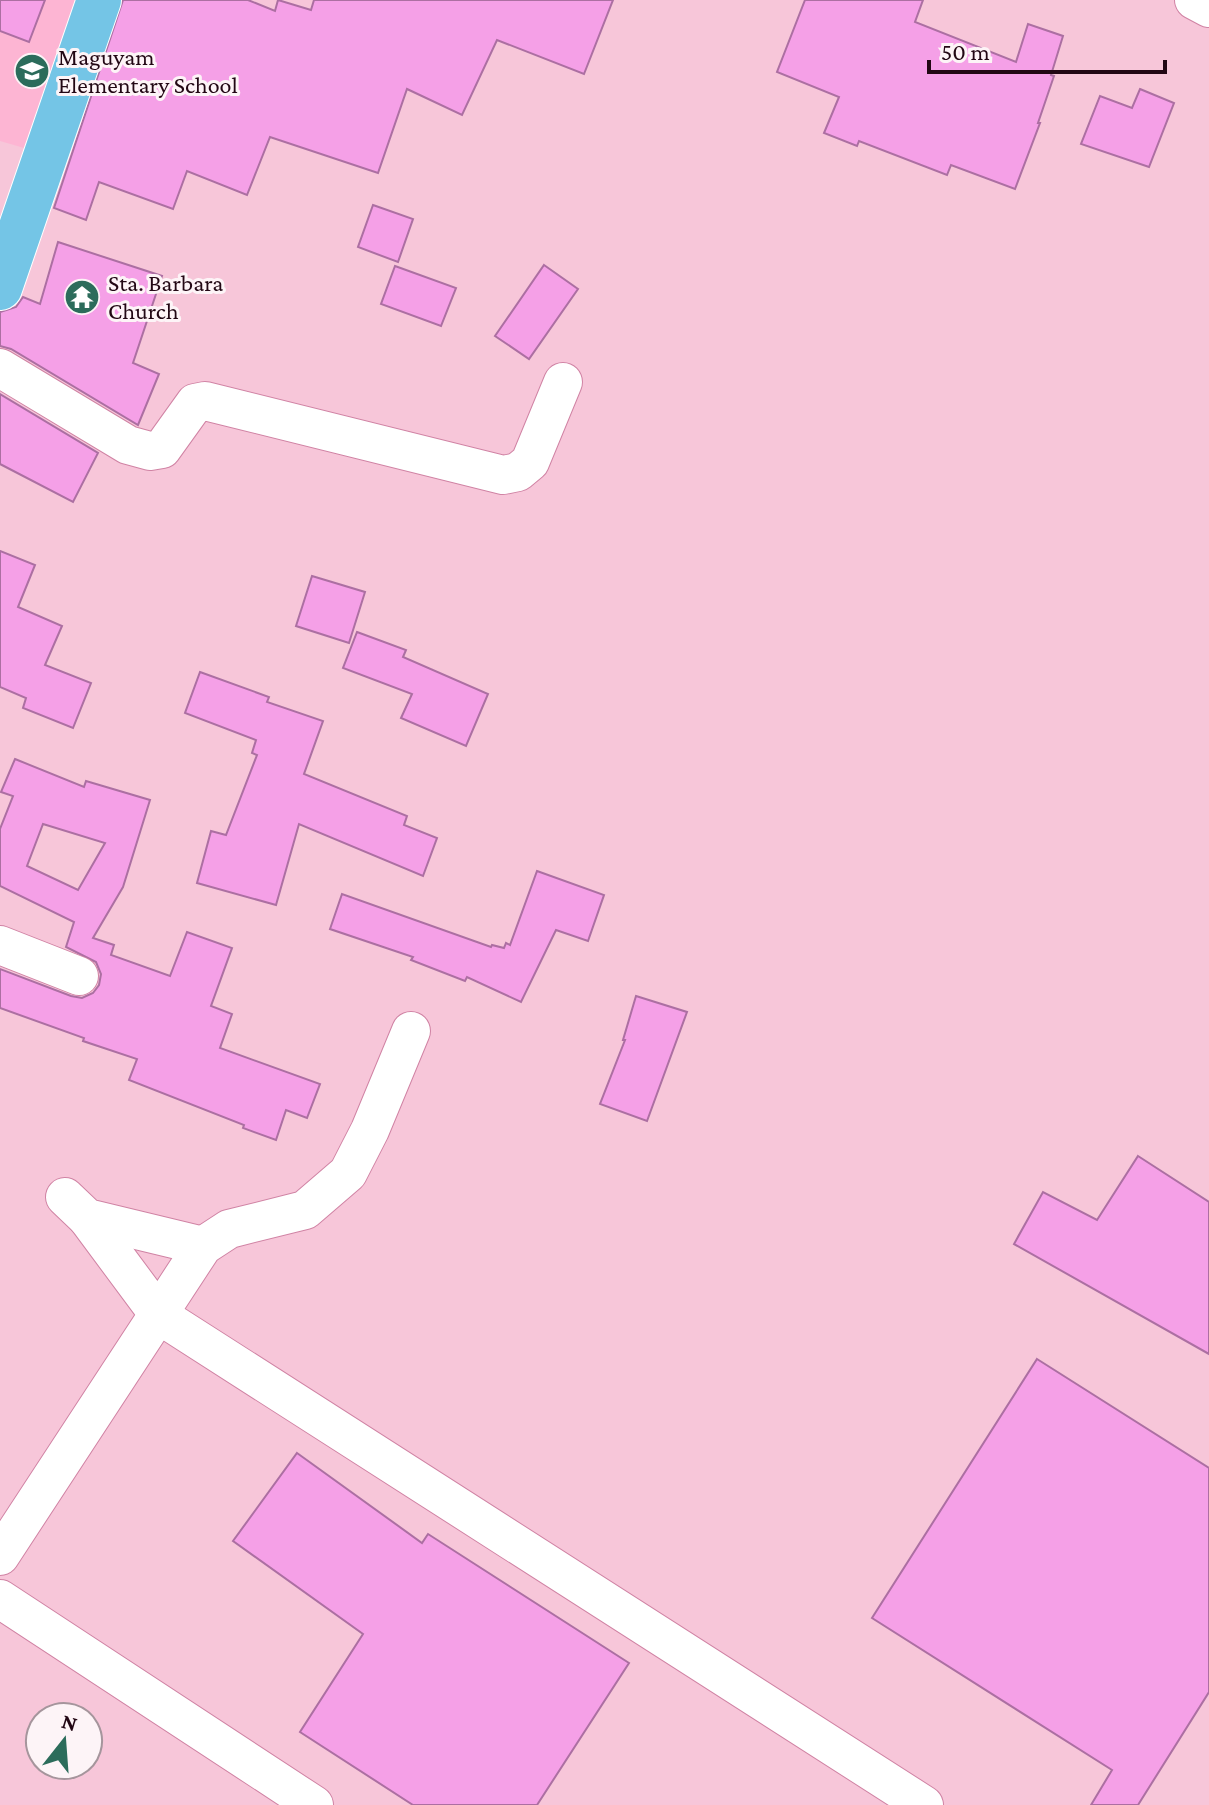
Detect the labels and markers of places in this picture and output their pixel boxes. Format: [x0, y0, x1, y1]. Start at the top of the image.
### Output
place label: Maguyam Elementary School [58, 43, 238, 98]
school or university icon: Maguyam Elementary School [13, 52, 51, 90]
place label: Sta. Barbara Church [108, 269, 223, 324]
temple icon: Sta. Barbara Church [63, 278, 101, 316]

